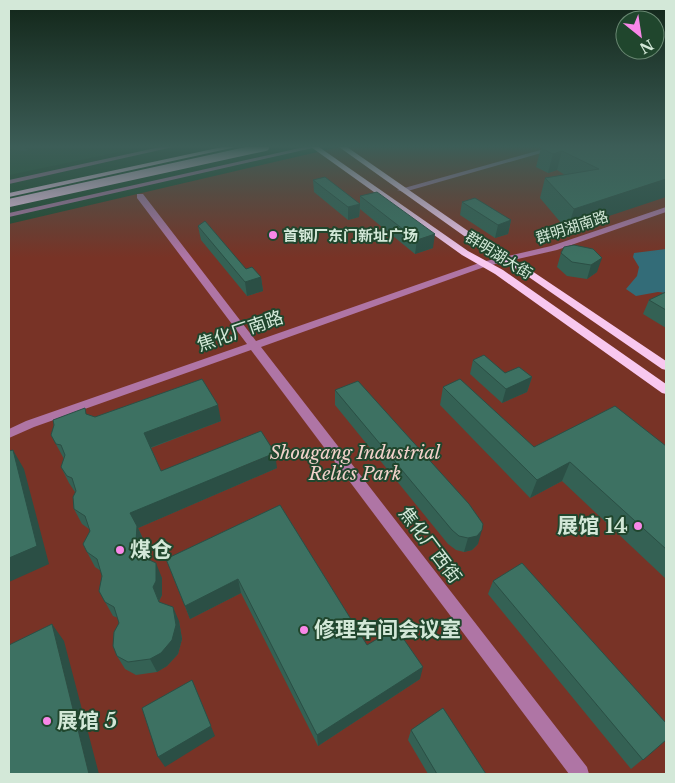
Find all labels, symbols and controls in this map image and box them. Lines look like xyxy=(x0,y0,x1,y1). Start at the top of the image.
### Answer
north arrow xyxy=(615,10,665,60)
text: N xyxy=(636,35,657,57)
street label: 群明湖南路 xyxy=(533,206,611,248)
place label: 首钢厂东门新址广场 xyxy=(283,226,418,245)
street label: 群明湖大街 xyxy=(462,227,536,283)
marker: 首钢厂东门新址广场 xyxy=(267,229,279,241)
street label: 焦化厂南路 xyxy=(194,306,286,356)
park label: Shougang Industrial Relics Park xyxy=(270,442,441,485)
street label: 焦化厂西街 xyxy=(394,502,466,588)
place label: 展馆 14 xyxy=(557,513,628,539)
marker: 展馆 14 xyxy=(632,520,644,532)
place label: 煤仓 xyxy=(130,537,172,563)
marker: 煤仓 xyxy=(114,544,126,556)
place label: 修理车间会议室 xyxy=(314,617,461,643)
marker: 修理车间会议室 xyxy=(298,624,310,636)
place label: 展馆 5 xyxy=(57,708,117,734)
marker: 展馆 5 xyxy=(41,715,53,727)

